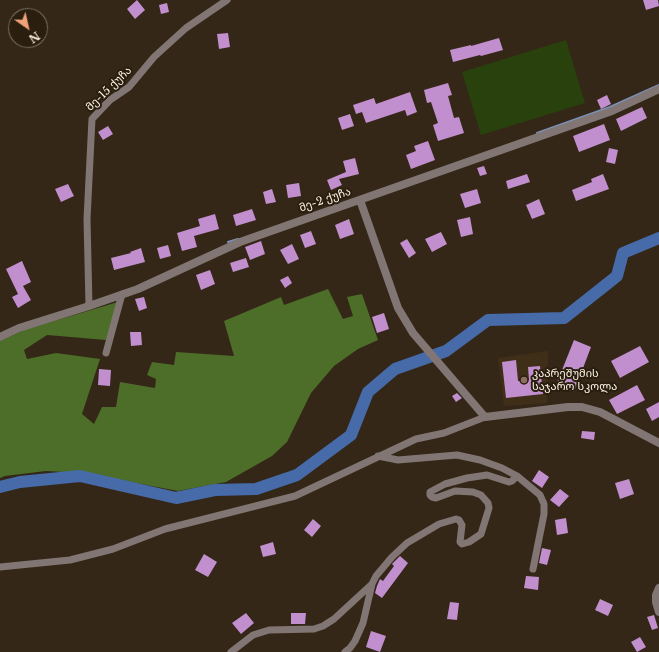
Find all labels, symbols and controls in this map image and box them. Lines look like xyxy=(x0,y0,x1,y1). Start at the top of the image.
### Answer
north arrow xyxy=(8,8,48,48)
text: N xyxy=(26,28,42,46)
street label: მე-15 ქუჩა xyxy=(84,64,134,114)
street label: მე-2 ქუჩა xyxy=(297,185,353,215)
place label: კაპრეშუმის საჯარო სკოლა xyxy=(532,367,617,393)
marker: კაპრეშუმის საჯარო სკოლა xyxy=(519,375,529,385)

